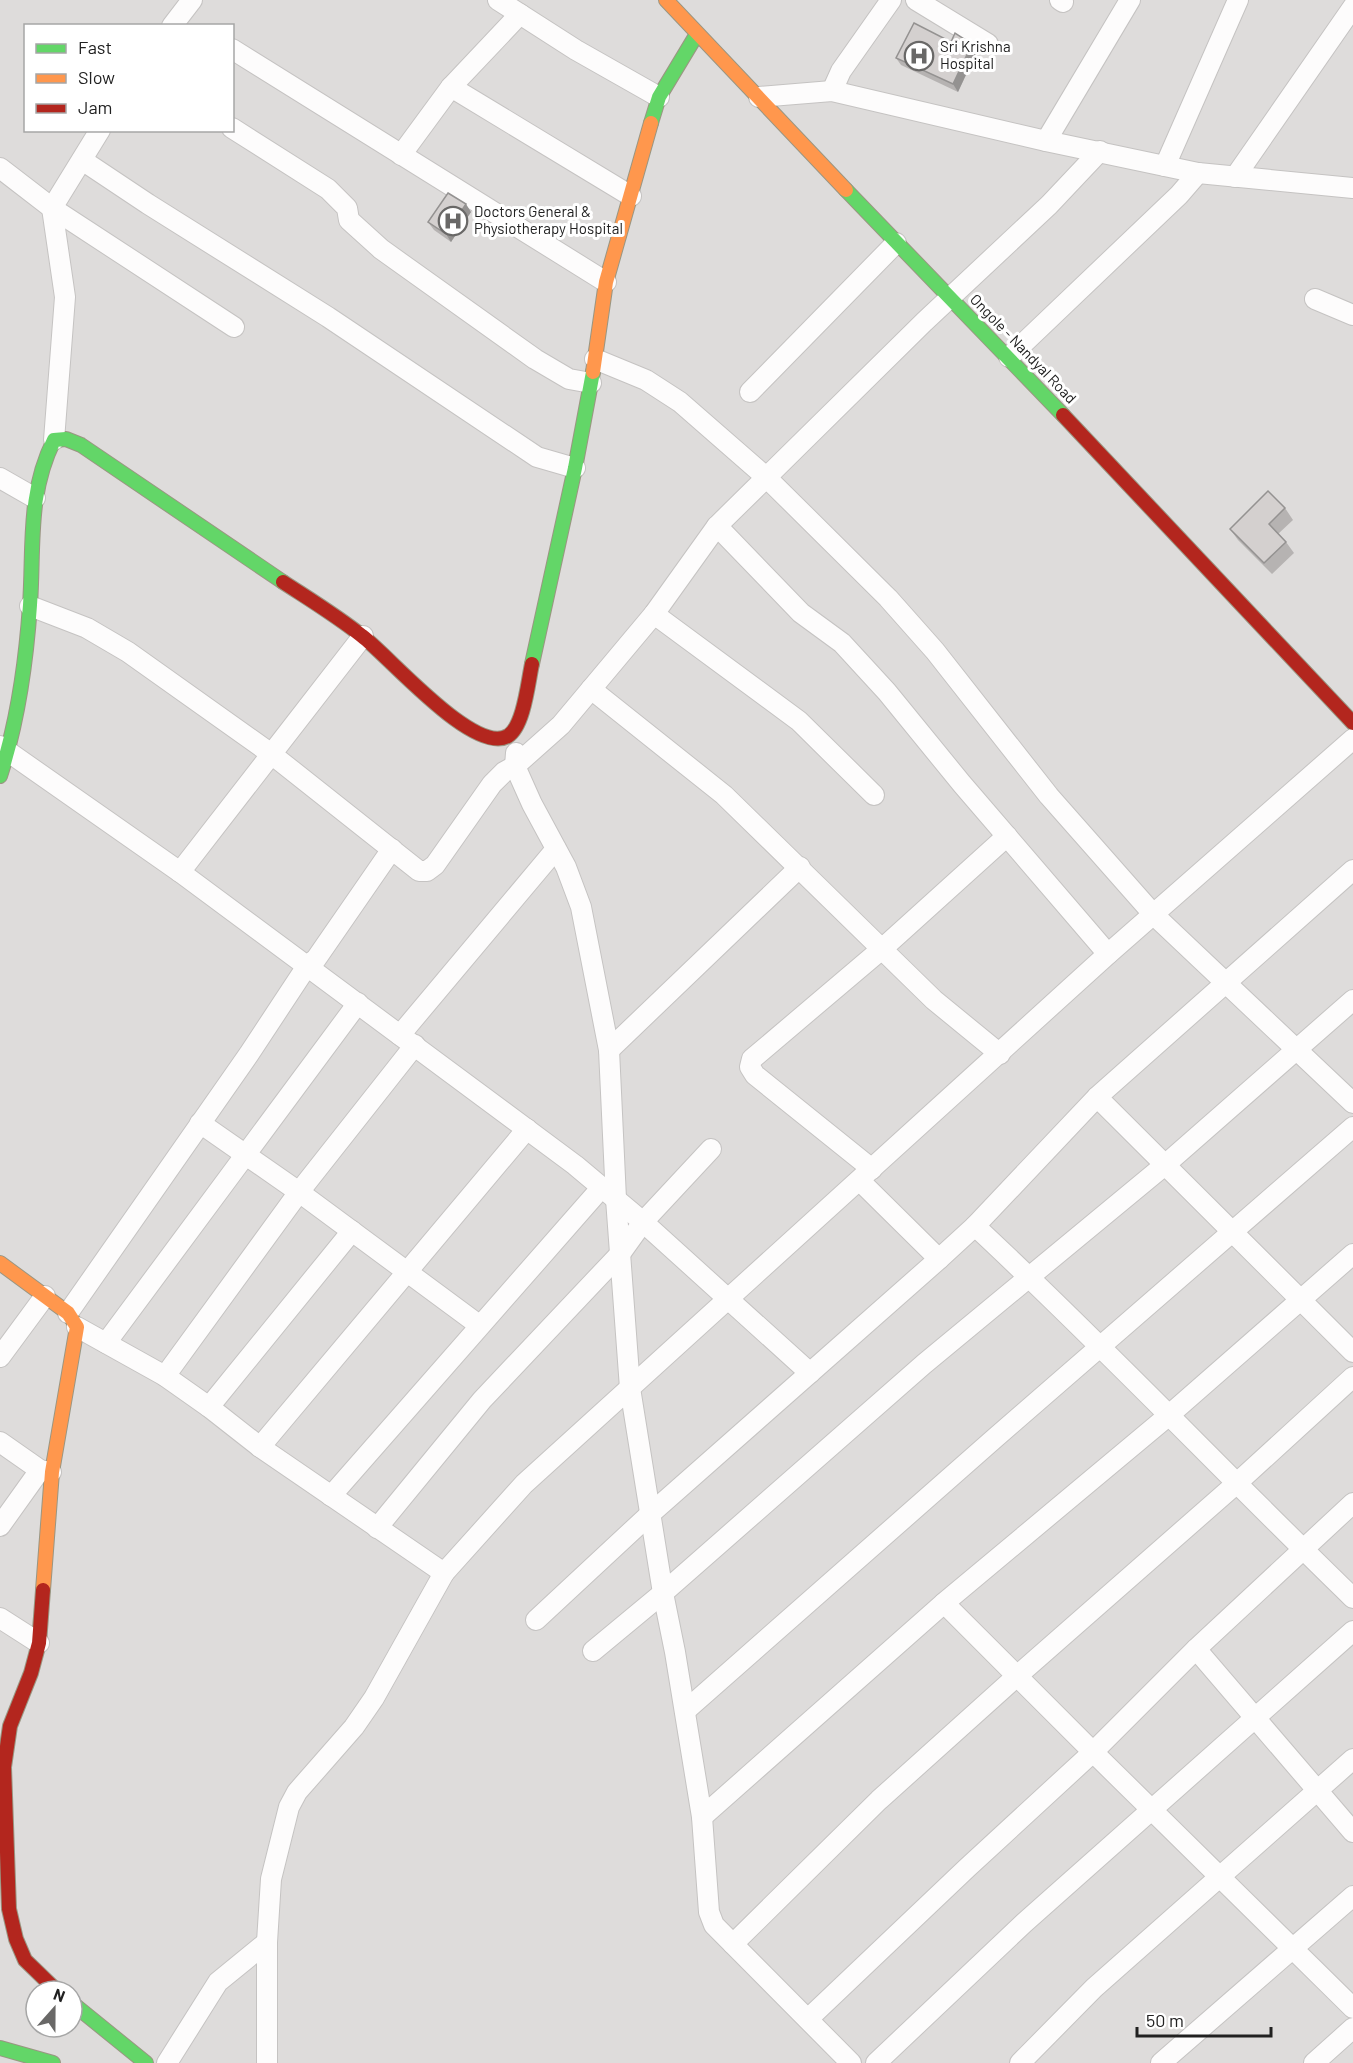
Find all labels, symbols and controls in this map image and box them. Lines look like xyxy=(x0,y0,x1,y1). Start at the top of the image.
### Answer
legend xyxy=(24,24,234,132)
text: Fast xyxy=(78,36,112,58)
place label: Sri Krishna Hospital xyxy=(940,37,1011,72)
hospital icon: Sri Krishna Hospital xyxy=(903,40,935,72)
text: Slow xyxy=(78,66,115,88)
text: Jam xyxy=(78,96,112,118)
place label: Doctors General & Physiotherapy Hospital xyxy=(474,202,623,237)
hospital icon: Doctors General & Physiotherapy Hospital xyxy=(437,205,469,237)
street label: Ongole - Nandyal Road xyxy=(967,290,1081,407)
north arrow xyxy=(24,1979,84,2039)
text: N xyxy=(51,1984,68,2005)
scale bar xyxy=(1137,2000,1270,2038)
text: 50 m xyxy=(1146,2009,1184,2031)

